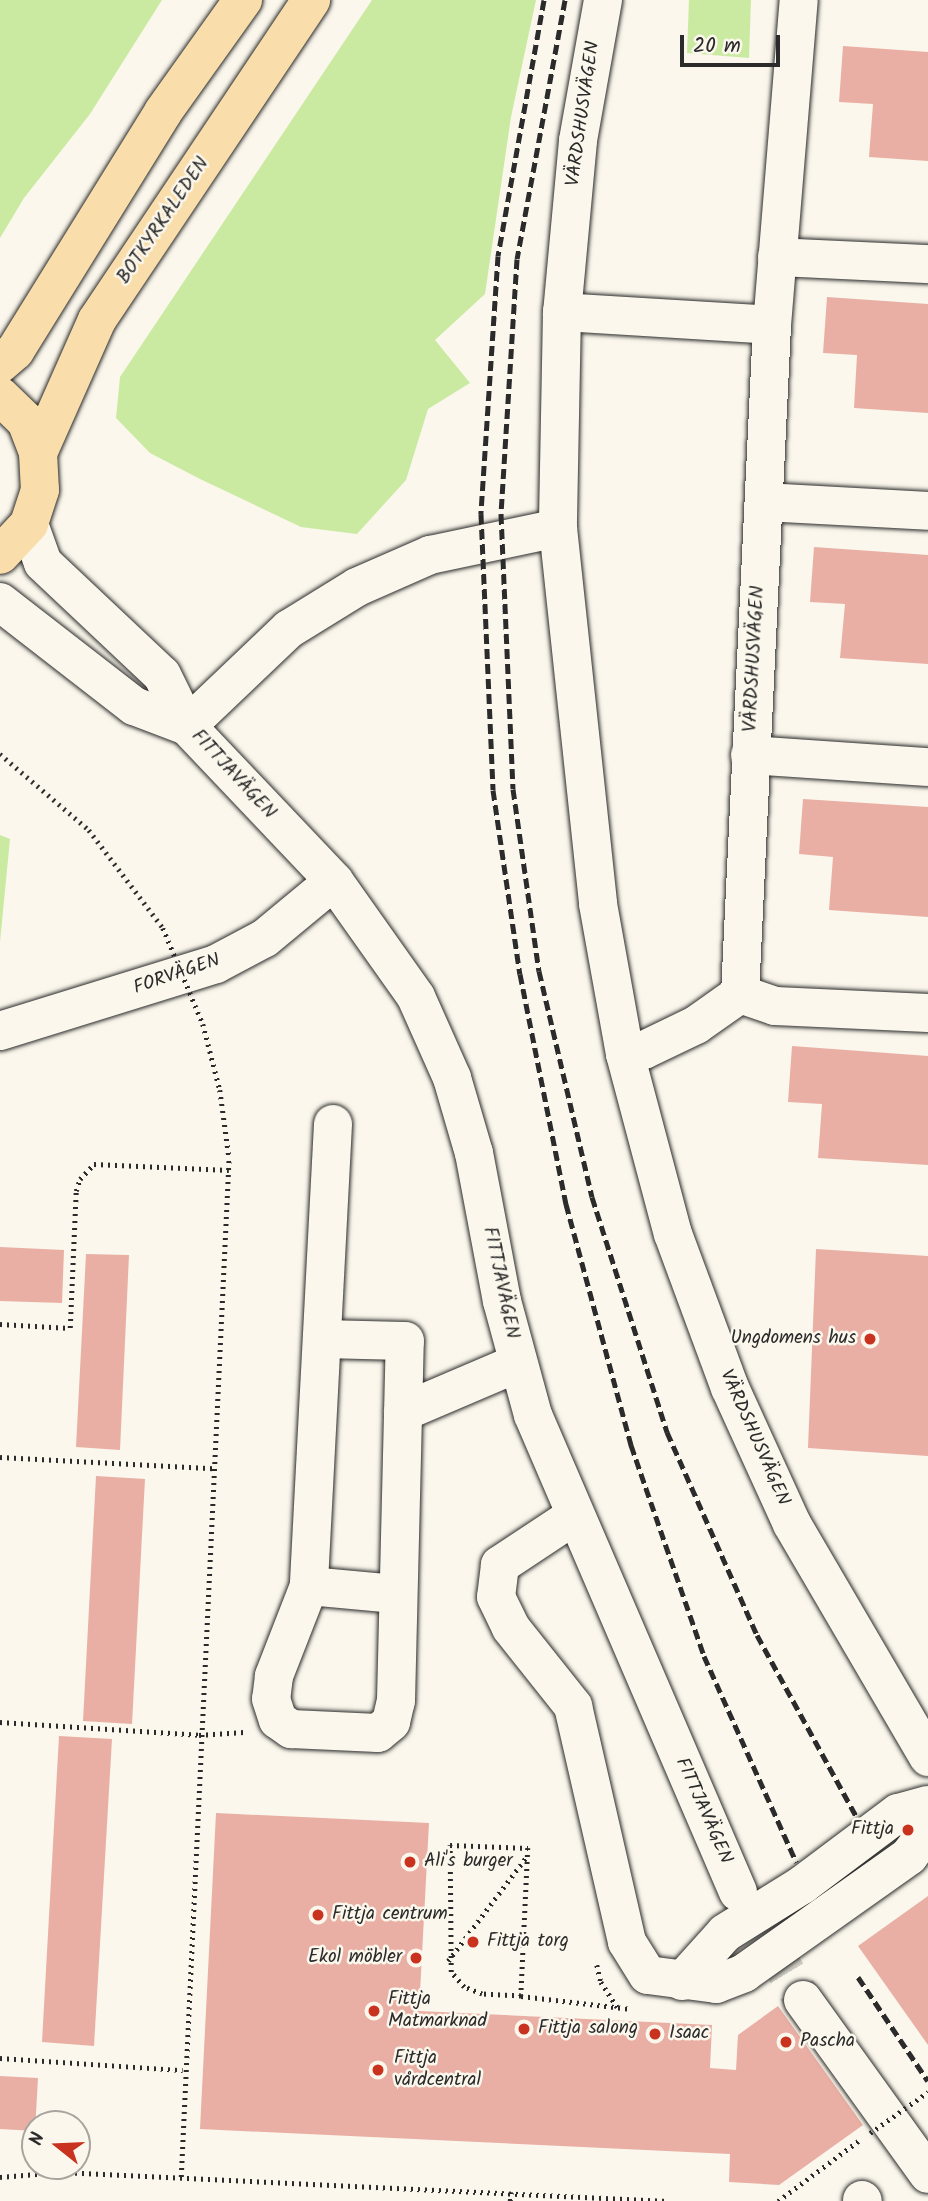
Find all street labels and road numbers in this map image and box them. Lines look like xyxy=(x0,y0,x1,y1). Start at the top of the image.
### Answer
street label: VÄRDSHUSVÄGEN xyxy=(563,40,605,188)
street label: BOTKYRKALEDEN xyxy=(113,153,215,289)
street label: VÄRDSHUSVÄGEN xyxy=(740,585,770,733)
street label: FITTJAVÄGEN xyxy=(186,726,280,824)
street label: FORVÄGEN xyxy=(131,950,223,1000)
street label: FITTJAVÄGEN xyxy=(477,1225,523,1341)
street label: VÄRDSHUSVÄGEN xyxy=(714,1366,794,1510)
street label: FITTJAVÄGEN xyxy=(669,1754,737,1868)

